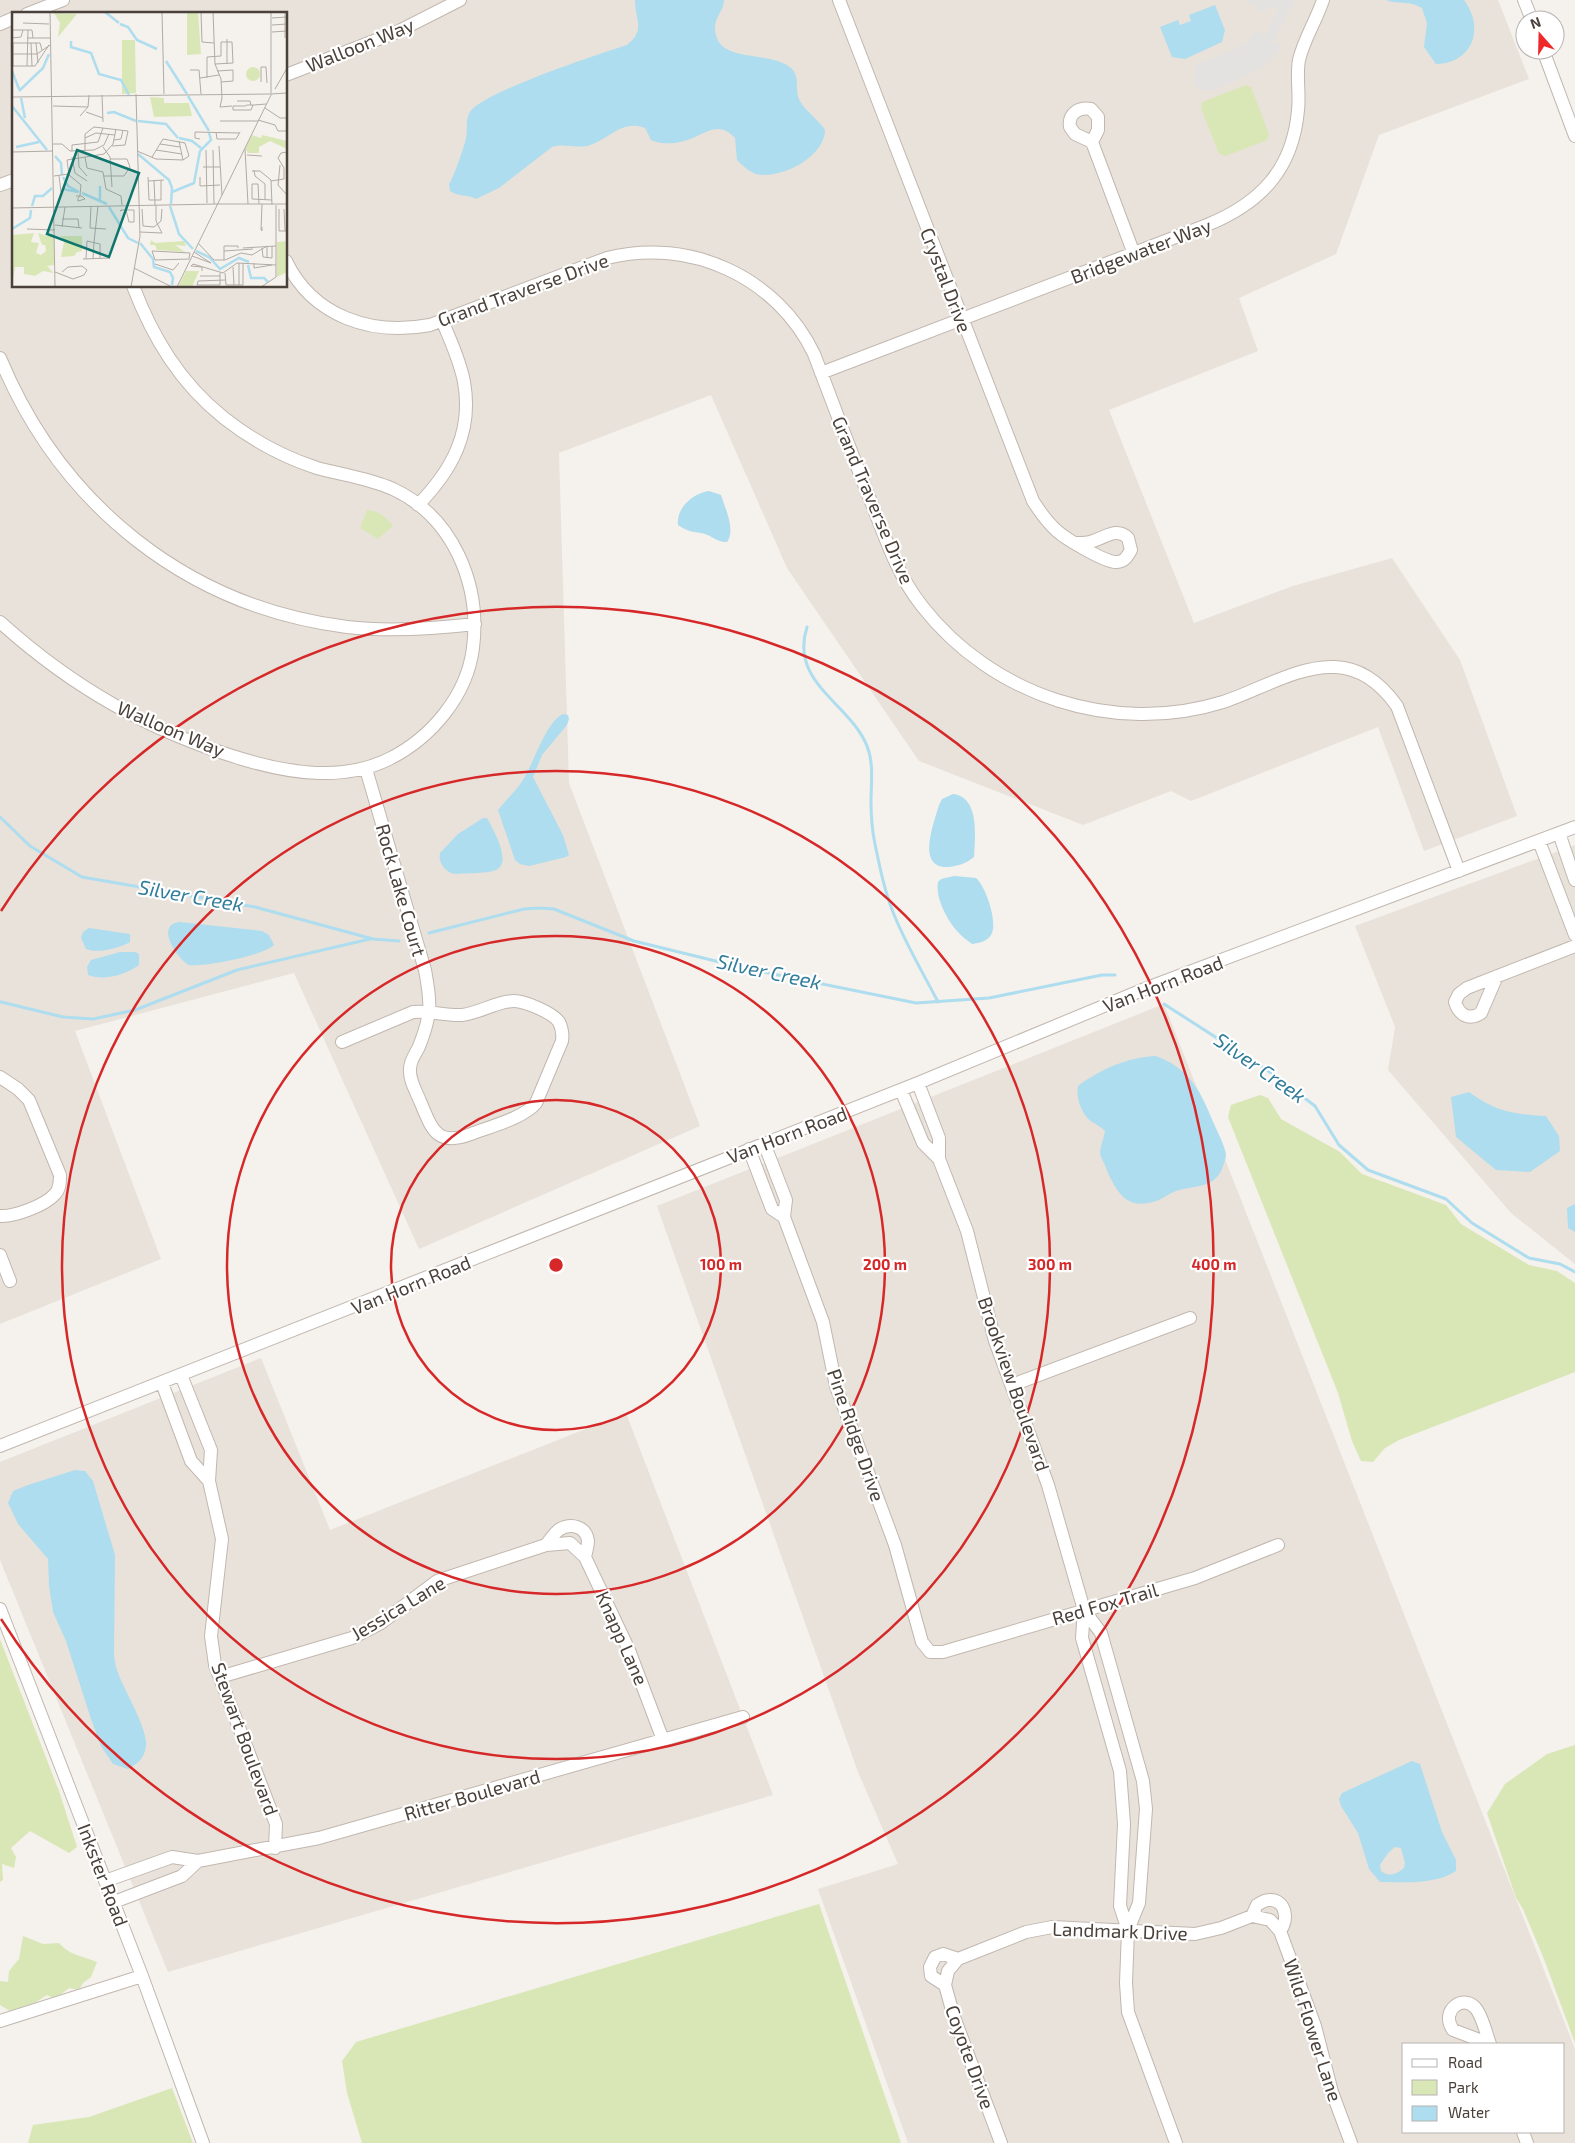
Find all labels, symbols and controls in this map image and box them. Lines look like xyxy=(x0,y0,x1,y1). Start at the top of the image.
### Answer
north arrow xyxy=(1515,10,1565,60)
inset map xyxy=(12,12,288,288)
street label: Walloon Way xyxy=(302,12,417,77)
text: N xyxy=(1528,13,1543,32)
street label: Bridgewater Way xyxy=(1067,213,1214,288)
street label: Crystal Drive xyxy=(916,224,977,335)
street label: Grand Traverse Drive xyxy=(434,248,611,331)
street label: Grand Traverse Drive xyxy=(828,412,919,587)
street label: Walloon Way xyxy=(114,696,228,761)
street label: Rock Lake Court xyxy=(372,821,431,959)
water label: Silver Creek xyxy=(137,874,245,916)
water label: Silver Creek xyxy=(715,948,824,994)
street label: Van Horn Road xyxy=(1099,950,1226,1017)
water label: Silver Creek xyxy=(1210,1027,1311,1107)
street label: Van Horn Road xyxy=(723,1101,850,1168)
street label: Van Horn Road xyxy=(348,1250,474,1319)
text: 100 m xyxy=(700,1255,742,1273)
text: 200 m xyxy=(863,1255,907,1273)
text: 300 m xyxy=(1028,1255,1072,1273)
text: 400 m xyxy=(1192,1255,1236,1273)
centre of rings xyxy=(547,1256,565,1274)
street label: Brookview Boulevard xyxy=(974,1294,1055,1474)
street label: Pine Ridge Drive xyxy=(823,1365,890,1504)
street label: Jessica Lane xyxy=(346,1570,449,1645)
street label: Red Fox Trail xyxy=(1049,1577,1161,1630)
street label: Knapp Lane xyxy=(592,1587,653,1688)
street label: Stewart Boulevard xyxy=(207,1659,284,1818)
street label: Ritter Boulevard xyxy=(401,1764,543,1825)
street label: Inkster Road xyxy=(73,1820,134,1929)
street label: Landmark Drive xyxy=(1052,1917,1188,1944)
street label: Wild Flower Lane xyxy=(1280,1956,1347,2104)
street label: Coyote Drive xyxy=(941,2002,1000,2112)
legend xyxy=(1402,2043,1565,2133)
text: Road xyxy=(1448,2053,1483,2071)
text: Park xyxy=(1448,2078,1479,2096)
text: Water xyxy=(1448,2103,1490,2121)

